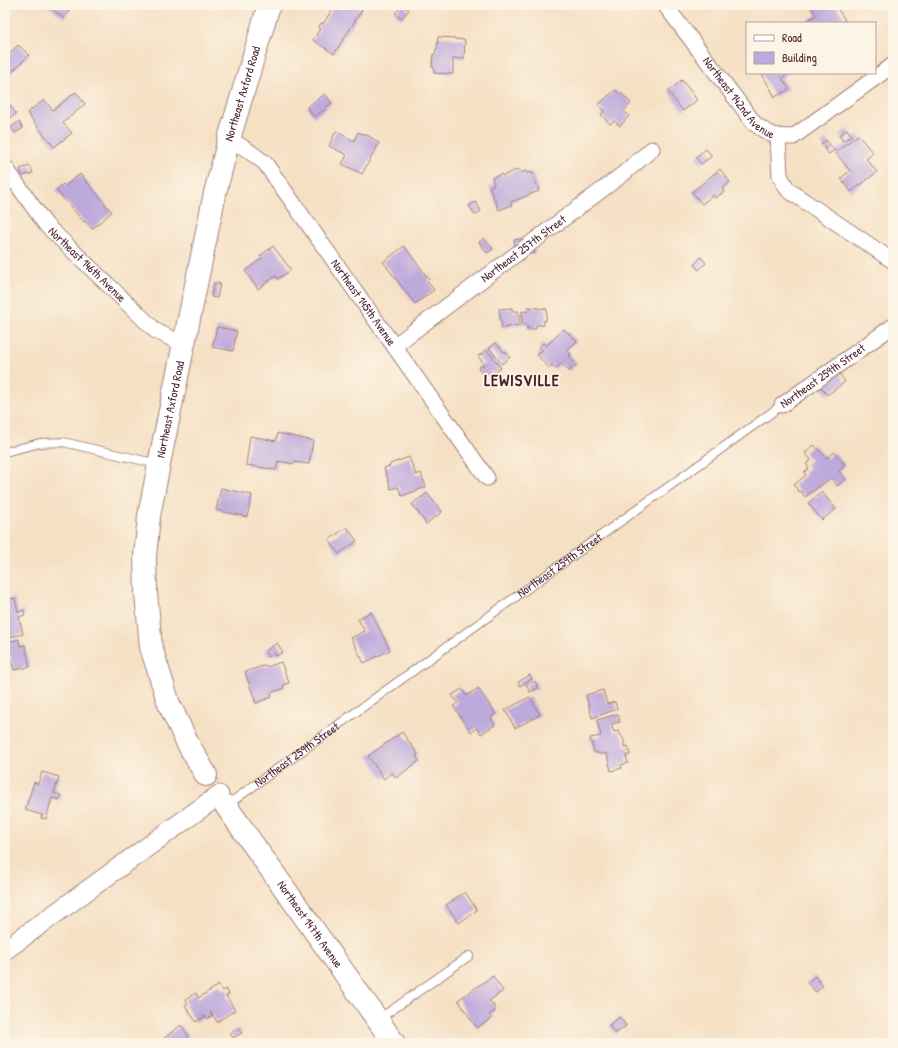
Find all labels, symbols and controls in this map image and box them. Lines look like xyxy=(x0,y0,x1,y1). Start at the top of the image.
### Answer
legend xyxy=(746,22,876,74)
text: Road xyxy=(782,29,802,46)
street label: Northeast Axford Road xyxy=(220,44,264,143)
text: Building xyxy=(782,49,817,66)
street label: Northeast 142nd Avenue xyxy=(699,53,777,143)
street label: Northeast 257th Street xyxy=(477,210,570,286)
street label: Northeast 146th Avenue xyxy=(45,223,130,306)
street label: Northeast 145th Avenue xyxy=(327,255,400,349)
street label: Northeast 259th Street xyxy=(776,339,869,412)
street label: Northeast Axford Road xyxy=(152,359,188,459)
district label: LEWISVILLE xyxy=(484,369,560,391)
street label: Northeast 259th Street xyxy=(513,528,606,601)
street label: Northeast 259th Street xyxy=(250,717,343,791)
street label: Northeast 147th Avenue xyxy=(273,877,347,971)

